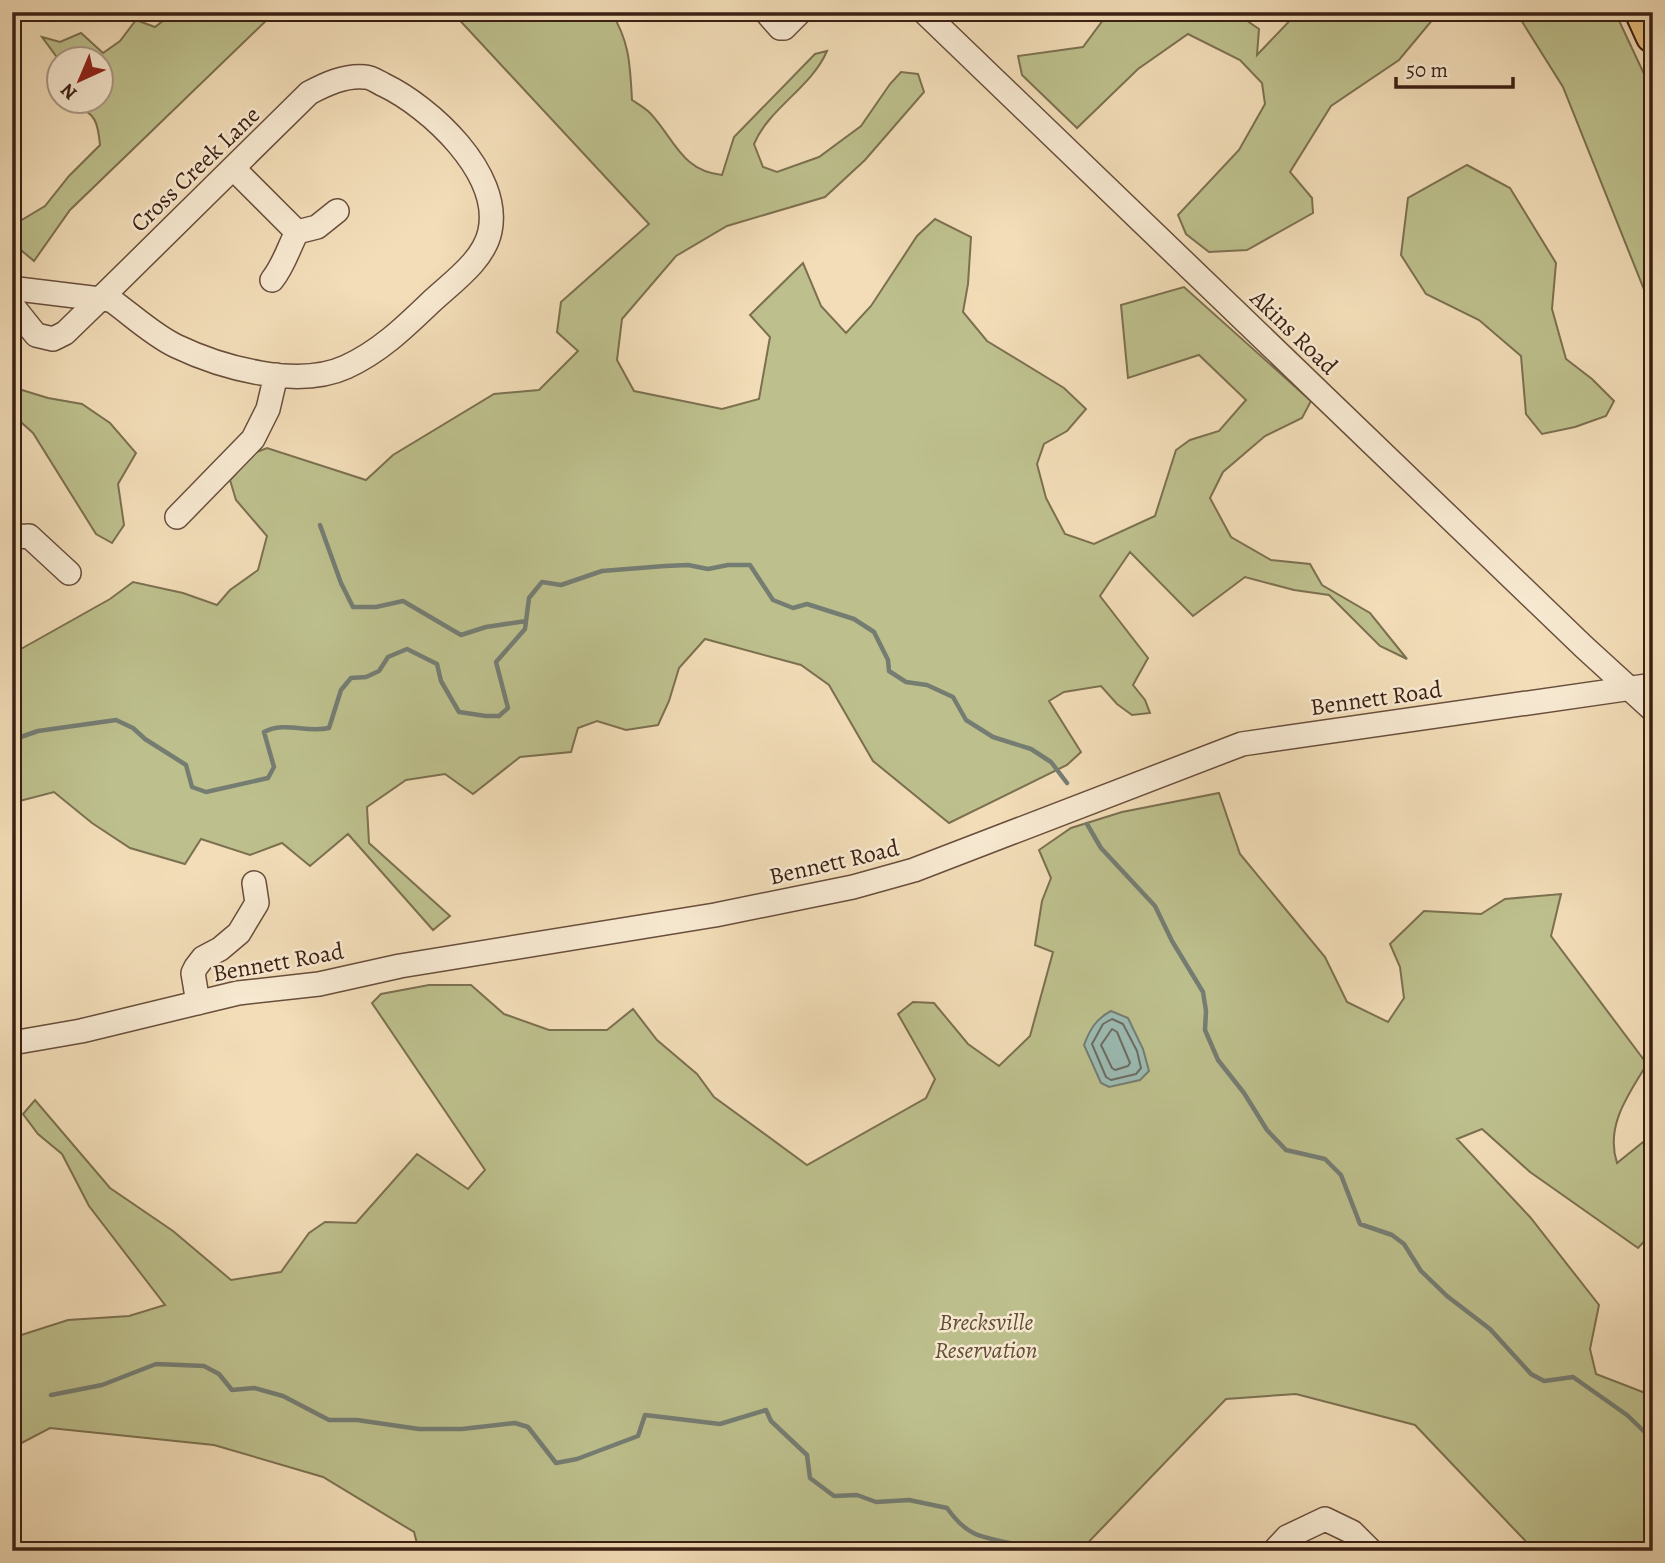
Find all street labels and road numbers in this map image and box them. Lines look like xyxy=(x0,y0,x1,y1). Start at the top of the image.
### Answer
street label: Cross Creek Lane xyxy=(123,99,267,239)
street label: Akins Road xyxy=(1243,282,1345,382)
street label: Bennett Road xyxy=(1308,673,1444,723)
street label: Bennett Road xyxy=(766,831,902,892)
street label: Bennett Road xyxy=(210,935,346,989)

